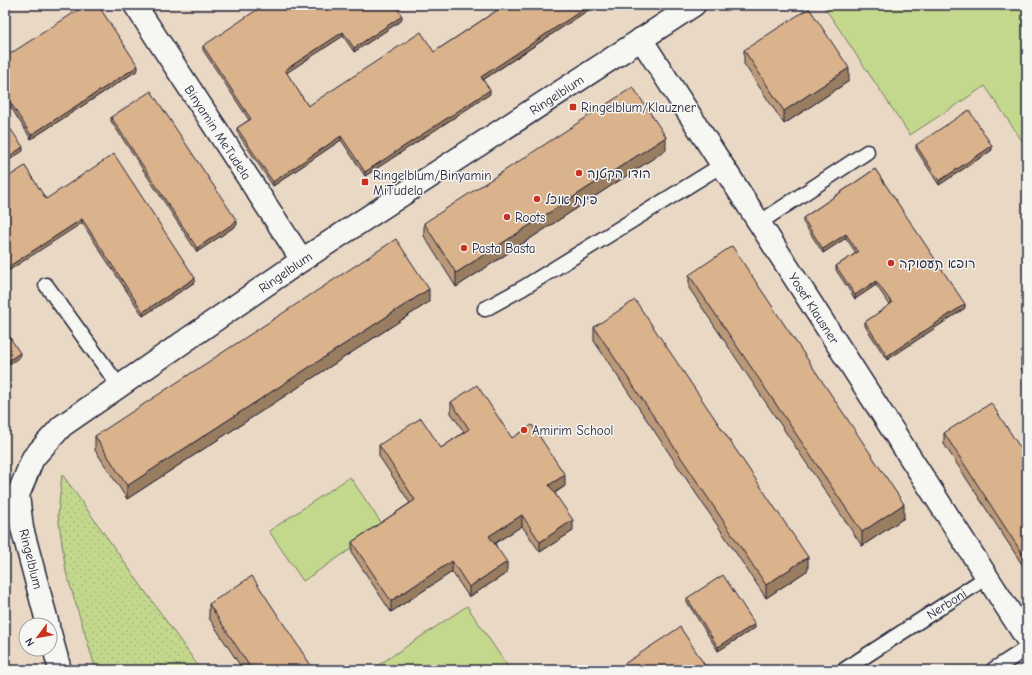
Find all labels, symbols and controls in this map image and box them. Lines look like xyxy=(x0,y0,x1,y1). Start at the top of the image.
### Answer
street label: Ringelblum xyxy=(526,72,586,118)
street label: Binyamin MeTudela xyxy=(182,82,255,182)
place label: Ringelblum/Klauzner xyxy=(581,100,697,115)
marker: Ringelblum/Klauzner xyxy=(568,102,578,112)
place label: הודו הקטנה xyxy=(587,166,651,182)
place label: Ringelblum/Binyamin MiTudela xyxy=(373,168,491,198)
marker: הודו הקטנה xyxy=(574,168,584,178)
marker: Ringelblum/Binyamin MiTudela xyxy=(360,177,370,187)
place label: פינת אוכל xyxy=(545,192,597,207)
marker: פינת אוכל xyxy=(532,194,542,204)
place label: Roots xyxy=(515,210,545,225)
marker: Roots xyxy=(502,212,512,222)
place label: Pasta Basta xyxy=(472,241,535,256)
marker: Pasta Basta xyxy=(459,243,469,253)
street label: Ringelblum xyxy=(256,248,315,295)
place label: רופא תעסוקה xyxy=(899,256,976,271)
marker: רופא תעסוקה xyxy=(886,258,896,268)
street label: Yosef Klausner xyxy=(786,270,843,347)
place label: Amirim School xyxy=(532,423,613,438)
marker: Amirim School xyxy=(519,425,529,435)
street label: Ringelblum xyxy=(16,527,46,591)
street label: Nerboni xyxy=(924,585,969,622)
north arrow xyxy=(18,617,58,657)
text: N xyxy=(23,636,37,649)

